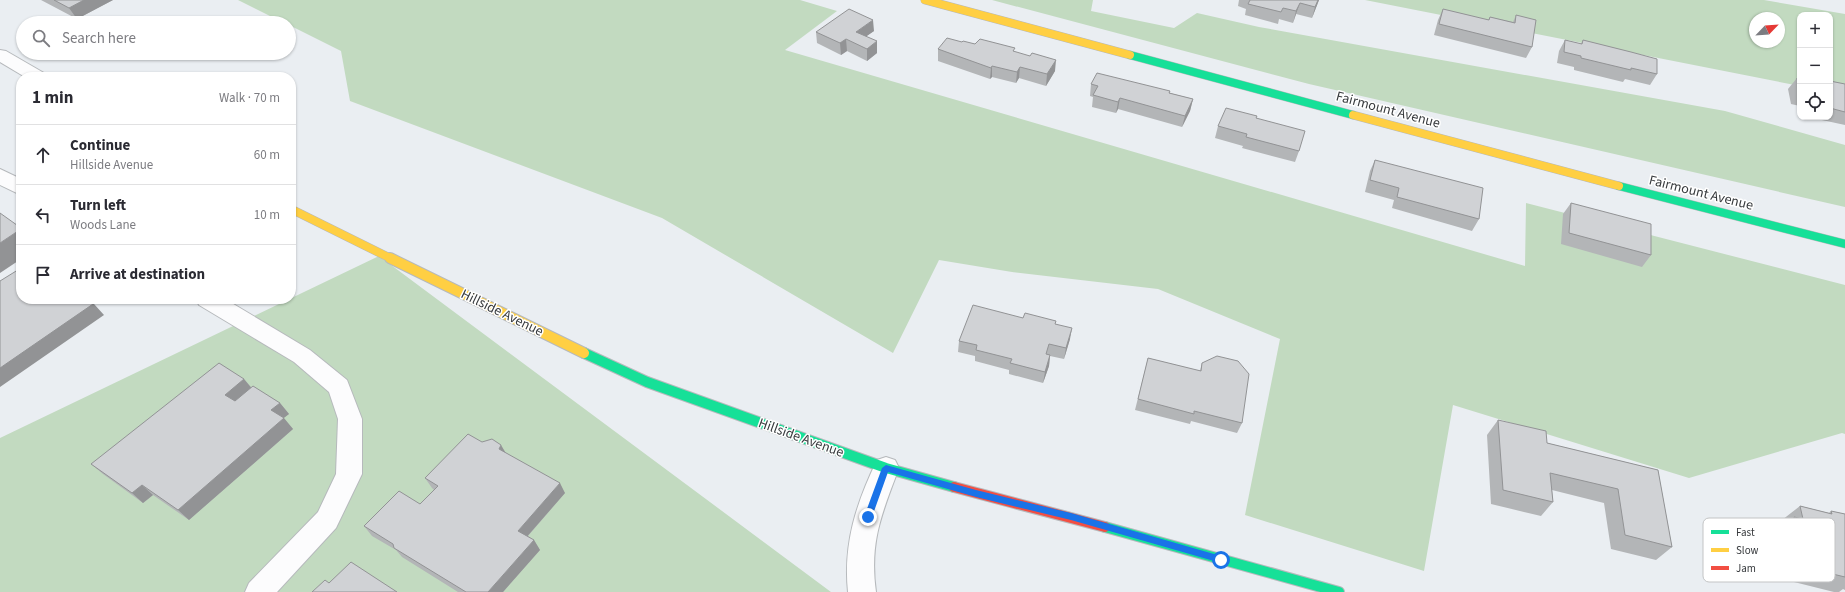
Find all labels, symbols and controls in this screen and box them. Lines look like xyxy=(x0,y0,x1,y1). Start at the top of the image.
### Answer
north arrow xyxy=(1749,12,1785,48)
map controls xyxy=(1797,12,1833,120)
button: + xyxy=(1797,12,1833,48)
search box xyxy=(16,16,296,60)
icon: search xyxy=(30,27,52,49)
text: Search here xyxy=(62,28,136,49)
button: − xyxy=(1797,48,1833,84)
button: locate xyxy=(1797,84,1833,120)
text: 1 min xyxy=(32,86,73,110)
street label: Fairmount Avenue xyxy=(1334,86,1442,134)
text: Walk · 70 m xyxy=(219,89,280,107)
text: Continue xyxy=(70,135,130,156)
icon: ahead xyxy=(32,144,54,166)
text: 60 m xyxy=(254,146,280,164)
text: Hillside Avenue xyxy=(70,156,153,174)
street label: Fairmount Avenue xyxy=(1647,170,1755,216)
text: Turn left xyxy=(70,195,126,216)
icon: left xyxy=(32,204,54,226)
text: 10 m xyxy=(254,206,280,224)
text: Woods Lane xyxy=(70,216,136,234)
icon: arrive xyxy=(32,264,54,286)
text: Arrive at destination xyxy=(70,264,205,285)
street label: Hillside Avenue xyxy=(457,284,547,342)
street label: Hillside Avenue xyxy=(755,413,847,463)
route end xyxy=(859,508,877,526)
legend xyxy=(1703,518,1835,582)
text: Fast xyxy=(1736,525,1755,540)
text: Slow xyxy=(1736,543,1759,558)
route start xyxy=(1212,551,1230,569)
text: Jam xyxy=(1736,561,1756,576)

